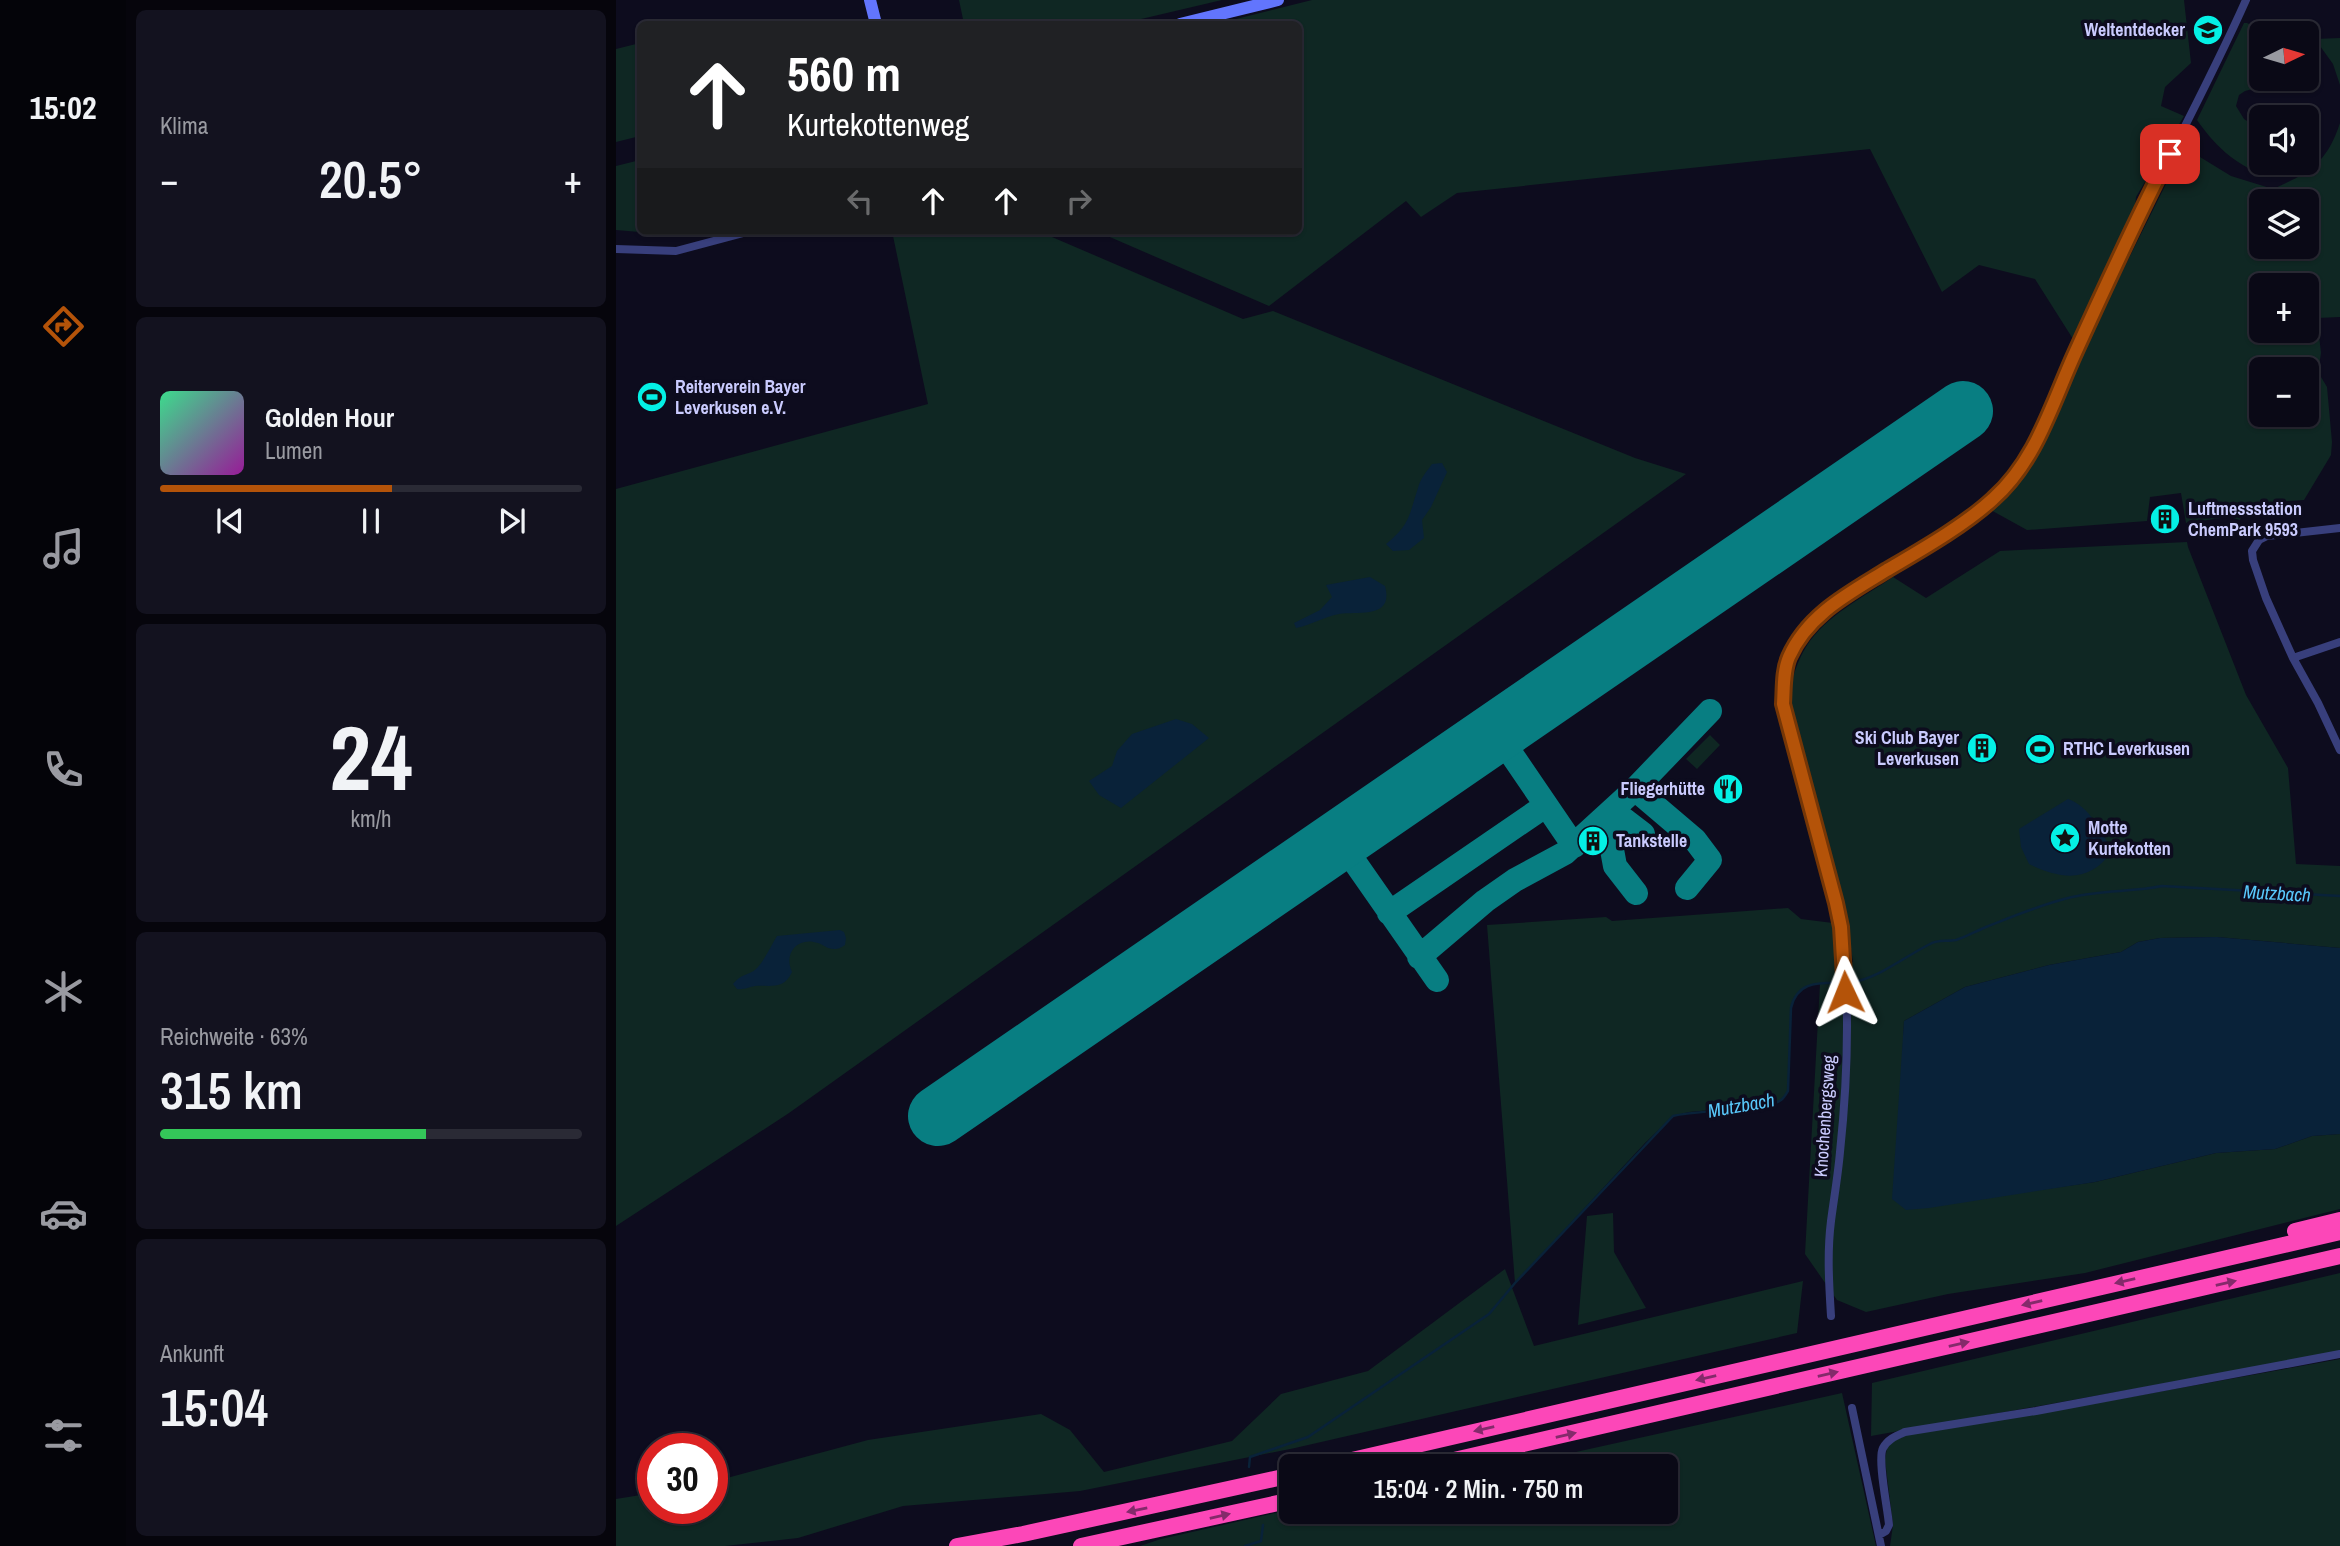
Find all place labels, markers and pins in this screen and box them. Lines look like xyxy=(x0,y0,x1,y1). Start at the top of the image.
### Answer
school or university icon: Weltentdecker xyxy=(2191,13,2225,47)
place label: Weltentdecker xyxy=(2084,17,2185,42)
pin xyxy=(2140,124,2200,184)
place label: Reiterverein Bayer Leverkusen e.V. xyxy=(675,374,806,420)
sports icon: Reiterverein Bayer Leverkusen e.V. xyxy=(635,380,669,414)
place label: Luftmessstation ChemPark 9593 xyxy=(2188,496,2302,542)
building icon: Luftmessstation ChemPark 9593 xyxy=(2148,502,2182,536)
place label: Ski Club Bayer Leverkusen xyxy=(1855,725,1959,771)
building icon: Ski Club Bayer Leverkusen xyxy=(1965,731,1999,765)
sports icon: RTHC Leverkusen xyxy=(2023,732,2057,766)
place label: RTHC Leverkusen xyxy=(2063,736,2190,761)
restaurant icon: Fliegerhütte xyxy=(1711,772,1745,806)
place label: Fliegerhütte xyxy=(1621,776,1705,801)
place label: Motte Kurtekotten xyxy=(2088,815,2171,861)
place icon: Motte Kurtekotten xyxy=(2048,821,2082,855)
building icon: Tankstelle xyxy=(1576,824,1610,858)
place label: Tankstelle xyxy=(1616,828,1687,853)

